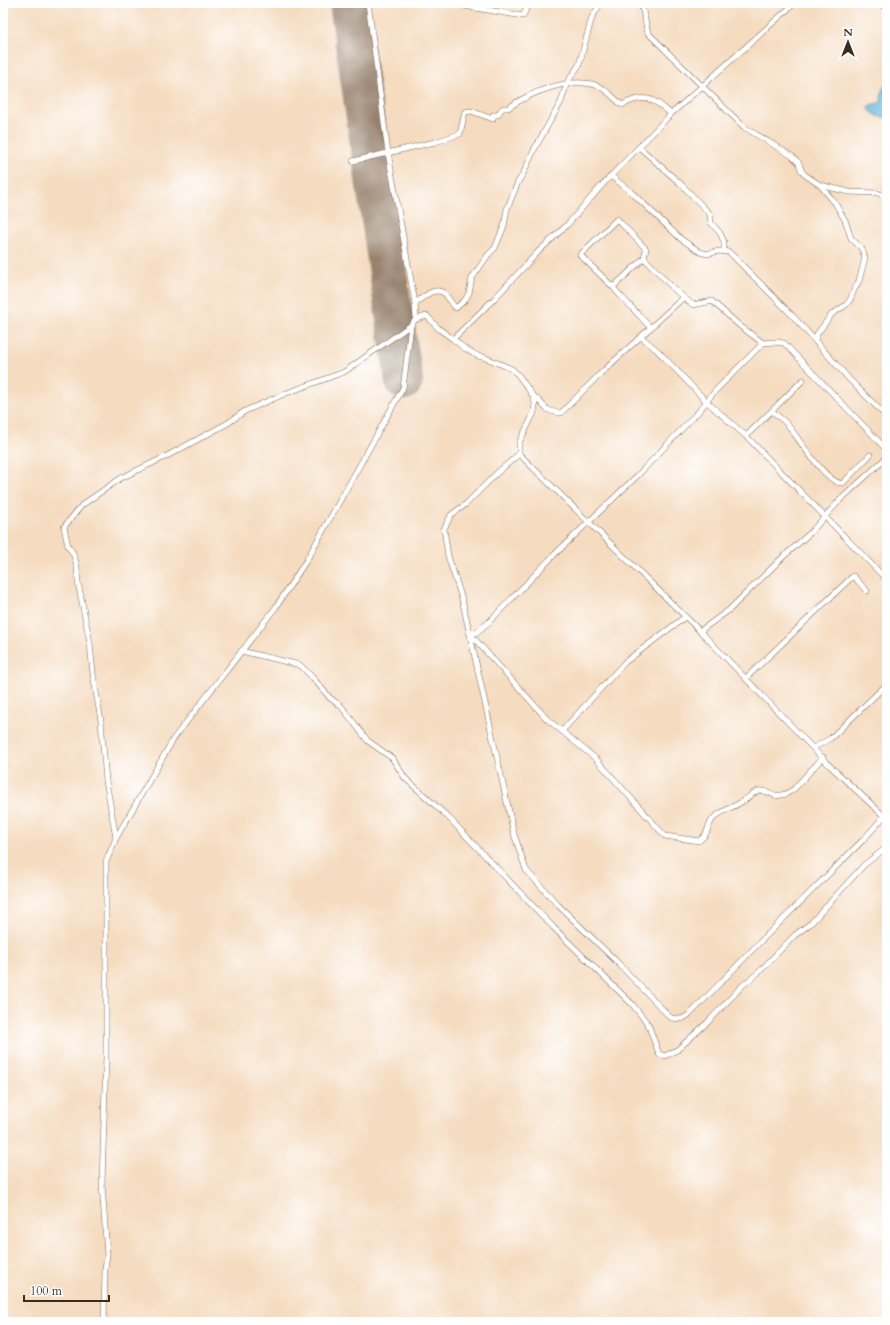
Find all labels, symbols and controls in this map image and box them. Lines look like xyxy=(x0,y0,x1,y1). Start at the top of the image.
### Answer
north arrow xyxy=(828,22,868,62)
text: N xyxy=(843,25,853,40)
scale bar xyxy=(24,1277,109,1303)
text: 100 m xyxy=(30,1283,63,1299)

